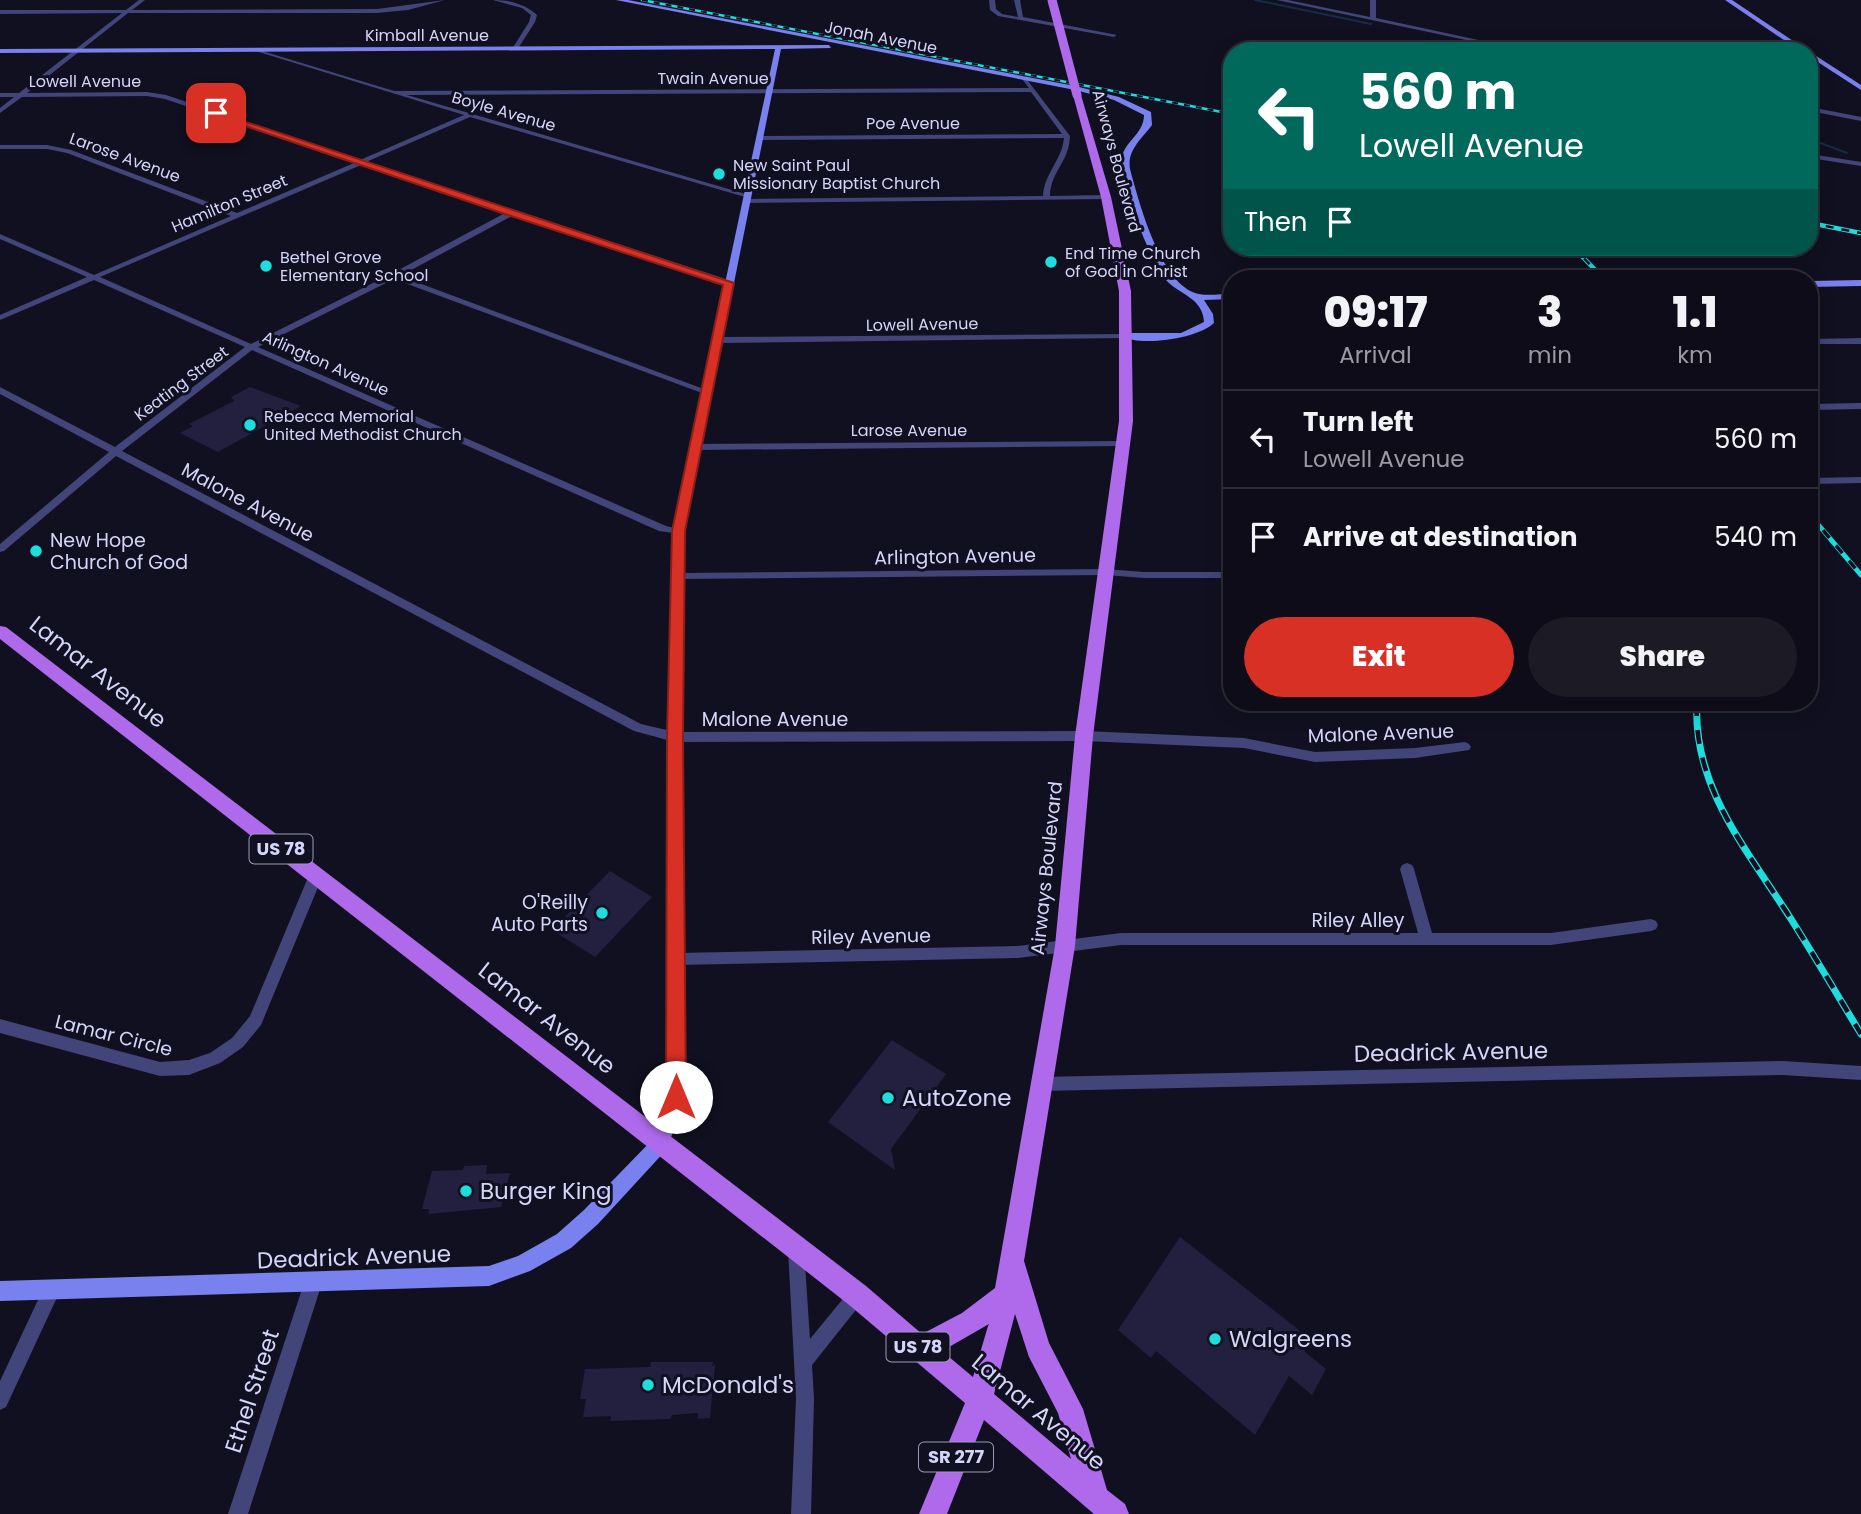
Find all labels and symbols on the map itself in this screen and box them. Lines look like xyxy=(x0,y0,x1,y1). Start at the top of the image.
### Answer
street label: Jonah Avenue xyxy=(823,15,939,60)
street label: Kimball Avenue xyxy=(365,24,489,47)
street label: Twain Avenue xyxy=(657,67,769,90)
street label: Lowell Avenue xyxy=(29,70,141,93)
pin xyxy=(186,83,246,143)
street label: Boyle Avenue xyxy=(449,86,559,137)
street label: Airways Boulevard xyxy=(1086,87,1147,235)
street label: Poe Avenue xyxy=(866,112,960,135)
street label: Larose Avenue xyxy=(66,127,184,188)
place label: New Saint Paul Missionary Baptist Church xyxy=(733,154,940,195)
marker: New Saint Paul Missionary Baptist Church xyxy=(711,166,727,182)
street label: Hamilton Street xyxy=(168,169,291,238)
place label: End Time Church of God in Christ xyxy=(1065,242,1201,283)
place label: Bethel Grove Elementary School xyxy=(280,246,428,287)
marker: End Time Church of God in Christ xyxy=(1043,254,1059,270)
marker: Bethel Grove Elementary School xyxy=(258,258,274,274)
street label: Lowell Avenue xyxy=(866,312,978,337)
street label: Arlington Avenue xyxy=(259,325,393,402)
street label: Keating Street xyxy=(130,340,233,426)
place label: Rebecca Memorial United Methodist Church xyxy=(264,405,462,446)
marker: Rebecca Memorial United Methodist Church xyxy=(242,417,258,433)
street label: Larose Avenue xyxy=(851,419,967,442)
street label: Malone Avenue xyxy=(177,456,319,549)
place label: New Hope Church of God xyxy=(50,527,188,576)
street label: Arlington Avenue xyxy=(874,542,1036,571)
marker: New Hope Church of God xyxy=(28,543,44,559)
street label: Lamar Avenue xyxy=(23,608,173,736)
street label: Malone Avenue xyxy=(702,706,848,733)
street label: Malone Avenue xyxy=(1307,717,1455,750)
street label: Airways Boulevard xyxy=(1024,780,1069,956)
road number: US 78 xyxy=(250,834,312,864)
place label: O'Reilly Auto Parts xyxy=(491,889,588,938)
marker: O'Reilly Auto Parts xyxy=(594,905,610,921)
street label: Riley Alley xyxy=(1311,907,1405,934)
street label: Riley Avenue xyxy=(811,922,931,951)
street label: Lamar Avenue xyxy=(472,954,622,1082)
street label: Lamar Circle xyxy=(52,1008,175,1063)
street label: Deadrick Avenue xyxy=(1354,1034,1548,1070)
position arrow xyxy=(639,1060,713,1134)
place label: AutoZone xyxy=(902,1082,1011,1114)
marker: AutoZone xyxy=(880,1090,896,1106)
place label: Burger King xyxy=(480,1175,612,1207)
marker: Burger King xyxy=(458,1183,474,1199)
street label: Deadrick Avenue xyxy=(256,1238,452,1276)
place label: Walgreens xyxy=(1229,1323,1352,1355)
street label: Ethel Street xyxy=(217,1325,287,1457)
marker: Walgreens xyxy=(1207,1331,1223,1347)
road number: US 78 xyxy=(886,1332,950,1362)
street label: Lamar Avenue xyxy=(965,1346,1113,1478)
place label: McDonald's xyxy=(662,1369,794,1401)
marker: McDonald's xyxy=(640,1377,656,1393)
road number: SR 277 xyxy=(919,1442,993,1472)

